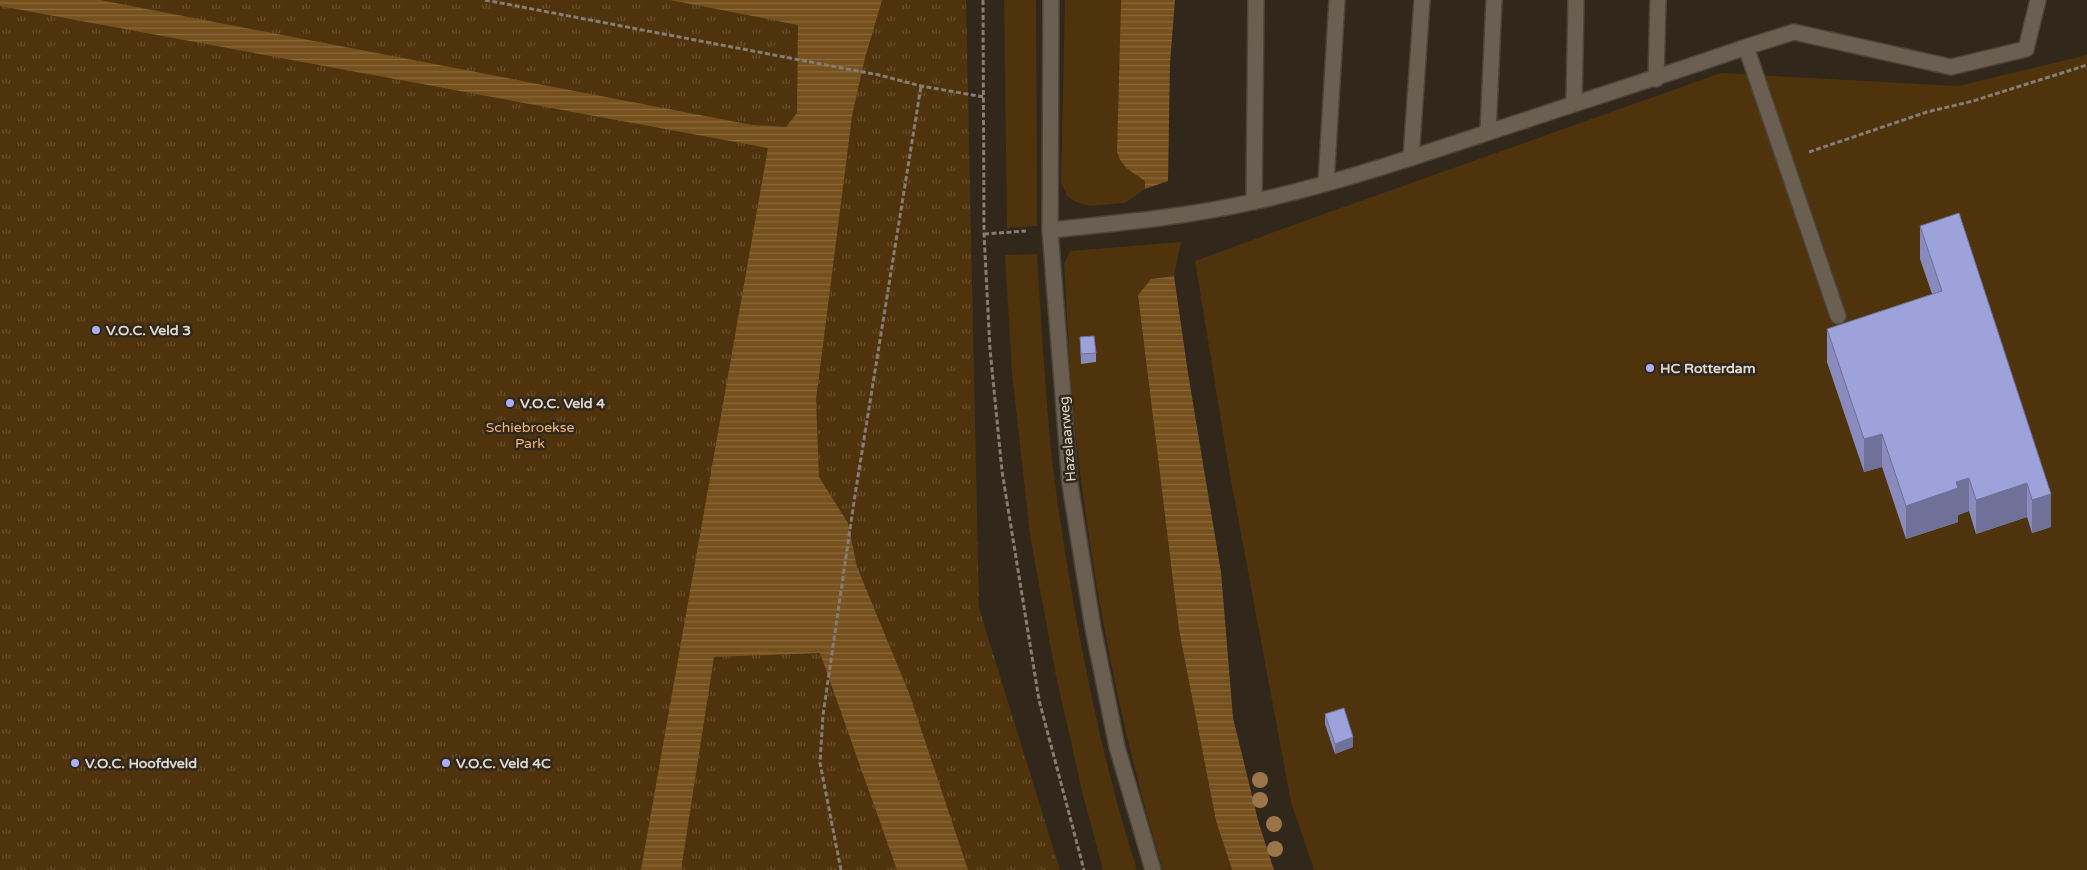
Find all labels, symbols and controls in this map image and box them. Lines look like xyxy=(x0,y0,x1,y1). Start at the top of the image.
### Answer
place label: V.O.C. Veld 3 xyxy=(106,322,191,339)
marker: V.O.C. Veld 3 xyxy=(90,324,102,336)
place label: HC Rotterdam xyxy=(1660,360,1756,377)
marker: HC Rotterdam xyxy=(1644,362,1656,374)
place label: V.O.C. Veld 4 xyxy=(520,395,605,412)
street label: Hazelaarweg xyxy=(1055,396,1080,482)
marker: V.O.C. Veld 4 xyxy=(504,397,516,409)
park label: Schiebroekse Park xyxy=(486,419,574,452)
place label: V.O.C. Hoofdveld xyxy=(85,755,197,772)
place label: V.O.C. Veld 4C xyxy=(456,755,551,772)
marker: V.O.C. Hoofdveld xyxy=(69,757,81,769)
marker: V.O.C. Veld 4C xyxy=(440,757,452,769)

